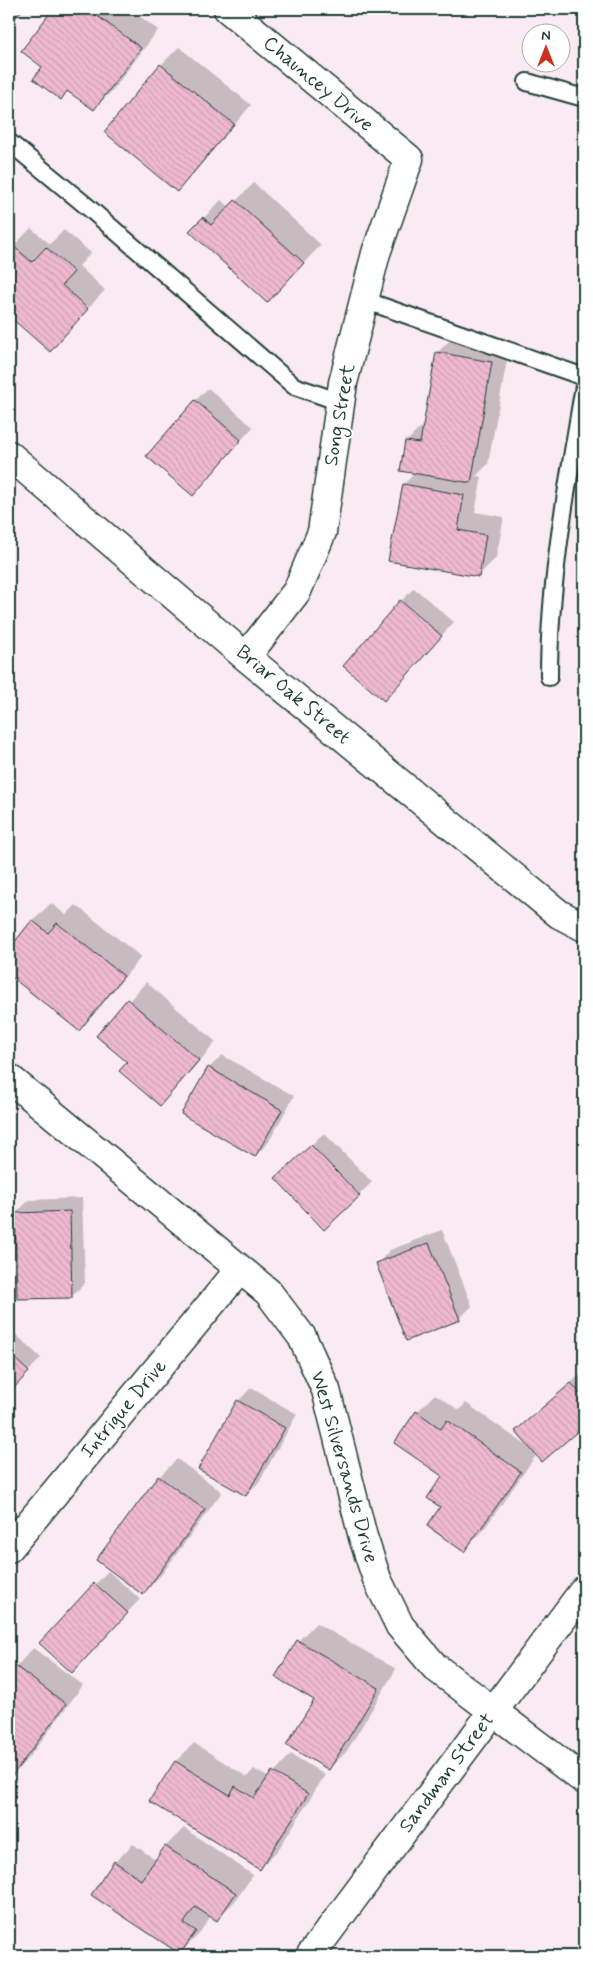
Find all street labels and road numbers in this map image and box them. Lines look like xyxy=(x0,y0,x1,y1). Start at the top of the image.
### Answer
street label: Chauncey Drive xyxy=(257,30,379,138)
street label: Song Street xyxy=(318,362,363,468)
street label: Briar Oak Street xyxy=(230,639,356,751)
street label: Intrigue Drive xyxy=(75,1354,173,1464)
street label: West Silversands Drive xyxy=(304,1368,384,1566)
street label: Sandman Street xyxy=(393,1708,501,1838)

